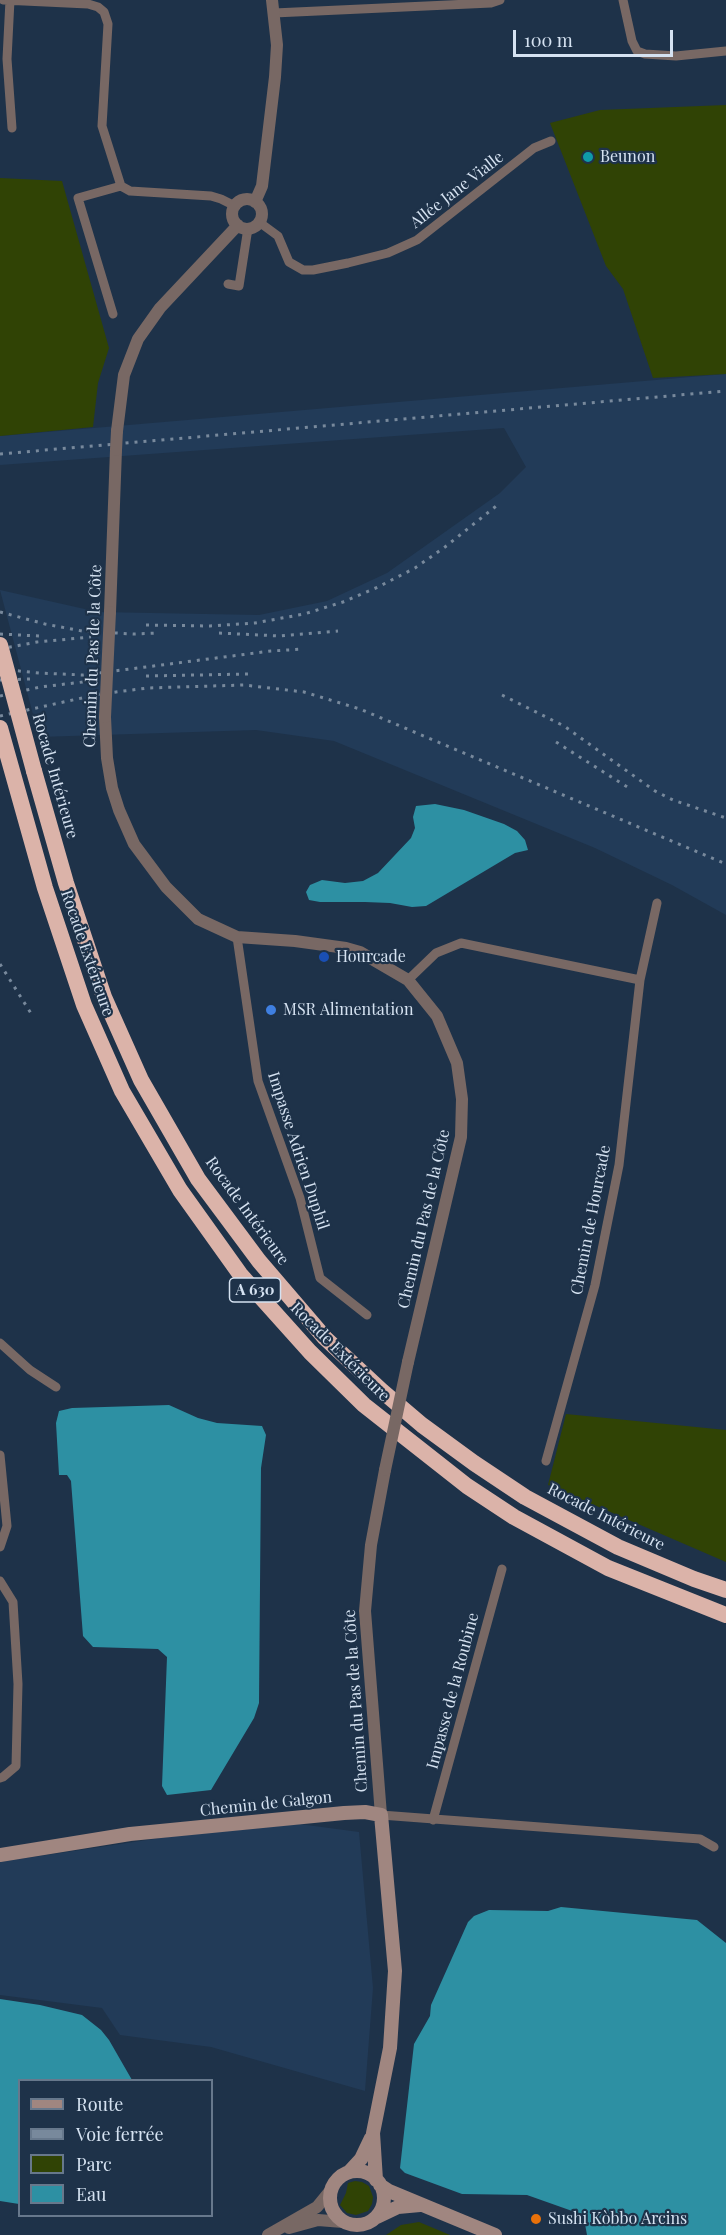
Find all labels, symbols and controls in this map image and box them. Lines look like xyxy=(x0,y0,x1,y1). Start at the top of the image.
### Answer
scale bar xyxy=(516,18,676,56)
text: 100 m xyxy=(524,28,573,52)
place label: Beunon xyxy=(600,147,655,167)
street label: Allée Jane Vialle xyxy=(407,148,507,232)
marker: Beunon xyxy=(581,150,595,164)
street label: Chemin du Pas de la Côte xyxy=(80,564,106,748)
street label: Rocade Intérieure xyxy=(28,711,82,841)
street label: Rocade Extérieure xyxy=(56,887,118,1019)
place label: Hourcade xyxy=(336,947,406,967)
marker: Hourcade xyxy=(317,950,331,964)
place label: MSR Alimentation xyxy=(283,1000,413,1020)
marker: MSR Alimentation xyxy=(264,1003,278,1017)
street label: Impasse Adrien Duphil xyxy=(263,1070,333,1232)
street label: Chemin du Pas de la Côte xyxy=(394,1128,454,1310)
street label: Chemin de Hourcade xyxy=(567,1143,615,1297)
street label: Rocade Intérieure xyxy=(201,1153,293,1269)
road number: A 630 xyxy=(230,1278,280,1302)
street label: Rocade Extérieure xyxy=(286,1298,394,1406)
street label: Rocade Intérieure xyxy=(544,1479,668,1555)
street label: Chemin du Pas de la Côte xyxy=(340,1609,372,1793)
street label: Impasse de la Roubine xyxy=(423,1611,483,1771)
street label: Chemin de Galgon xyxy=(199,1788,333,1820)
legend xyxy=(18,2079,213,2217)
text: Route xyxy=(76,2092,123,2116)
text: Voie ferrée xyxy=(76,2122,164,2146)
text: Parc xyxy=(76,2152,112,2176)
text: Eau xyxy=(76,2182,106,2206)
place label: Sushi Kòbbo Arcins xyxy=(548,2209,687,2229)
marker: Sushi Kòbbo Arcins xyxy=(529,2212,543,2226)

